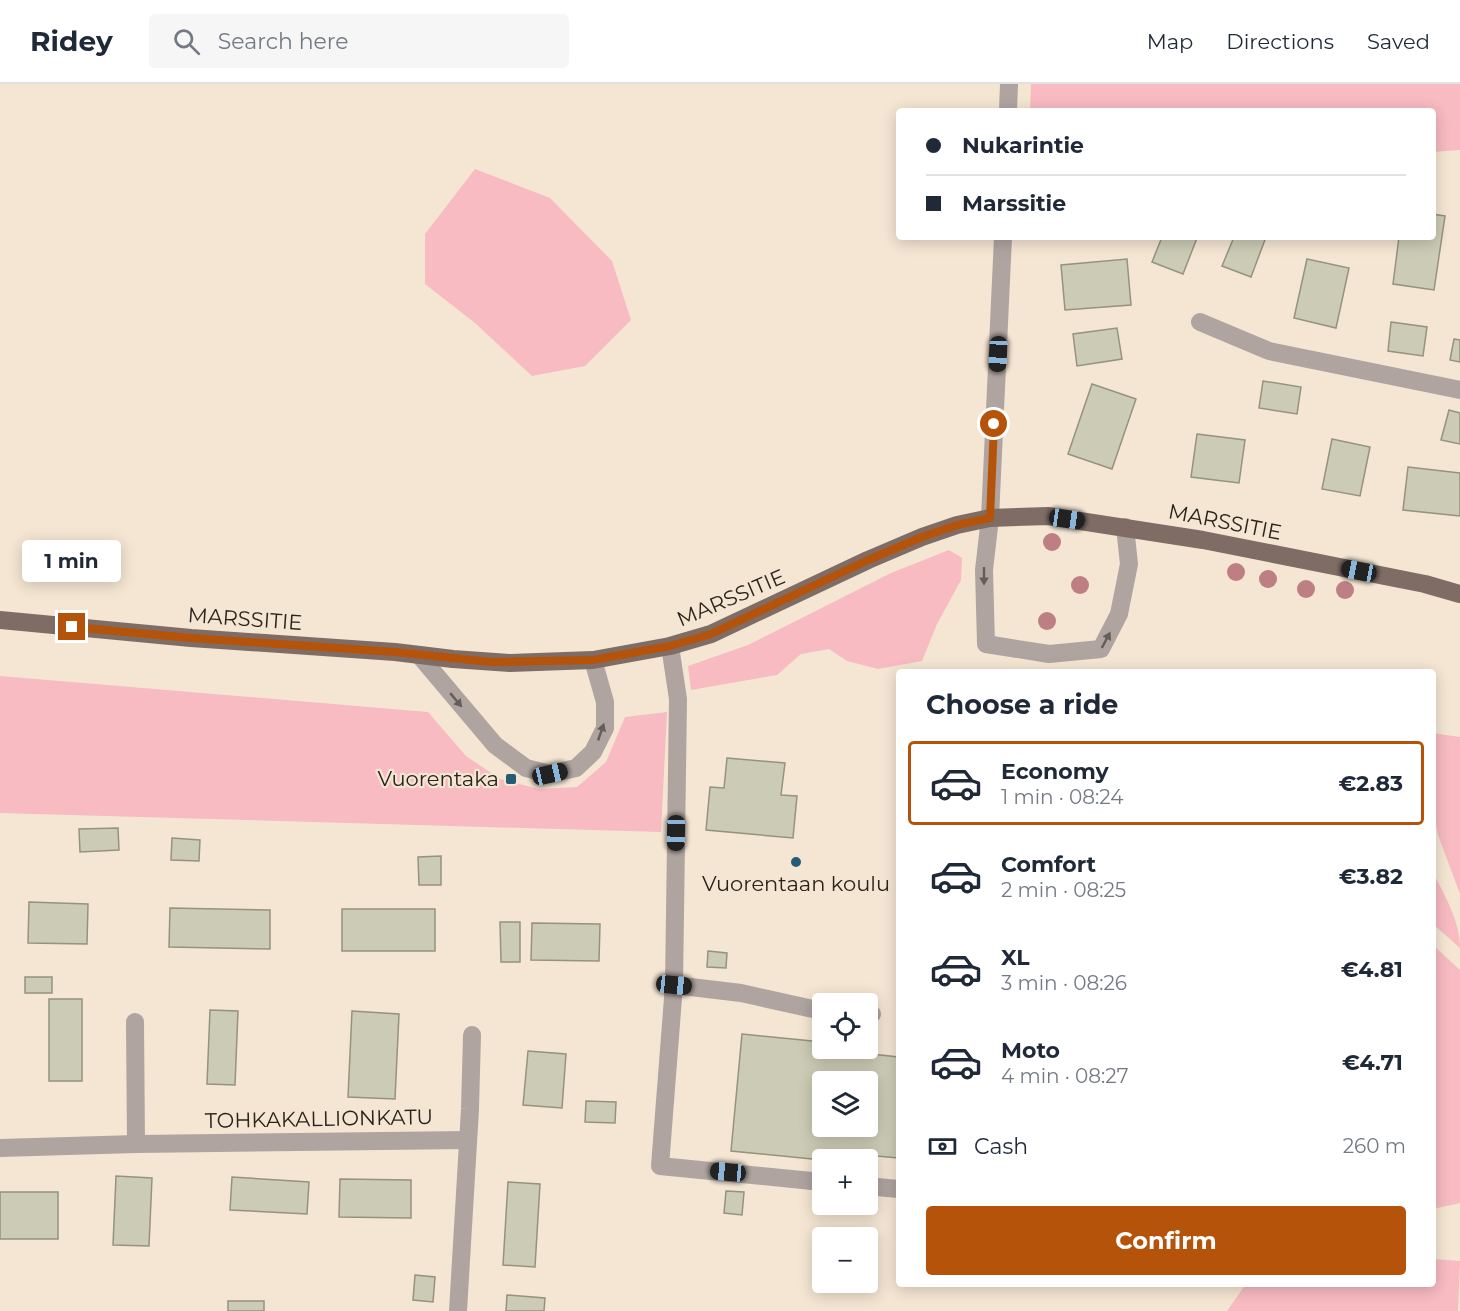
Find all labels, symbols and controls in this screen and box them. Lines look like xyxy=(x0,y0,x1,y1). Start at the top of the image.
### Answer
search box xyxy=(149,14,569,68)
text: Ridey xyxy=(30,24,113,58)
icon: search xyxy=(170,25,203,58)
text: Search here xyxy=(218,28,349,55)
text: Map xyxy=(1147,29,1193,54)
text: Directions xyxy=(1226,29,1334,54)
text: Saved xyxy=(1367,29,1430,54)
text: Nukarintie xyxy=(962,132,1084,159)
text: Marssitie xyxy=(962,190,1066,217)
car xyxy=(988,336,1008,372)
route start xyxy=(980,410,1007,437)
street label: MARSSITIE xyxy=(1166,498,1284,545)
car xyxy=(1048,508,1086,530)
callout: 1 min xyxy=(22,540,122,582)
text: 1 min xyxy=(44,549,99,573)
car xyxy=(1340,559,1378,583)
street label: MARSSITIE xyxy=(673,564,789,631)
one-way arrow xyxy=(980,566,989,585)
street label: MARSSITIE xyxy=(187,602,303,635)
route end xyxy=(58,613,85,640)
one-way arrow xyxy=(1101,631,1111,648)
text: Choose a ride xyxy=(926,688,1118,721)
one-way arrow xyxy=(449,692,462,708)
one-way arrow xyxy=(597,722,607,740)
icon: car xyxy=(929,756,983,810)
text: Economy xyxy=(1001,758,1109,785)
car xyxy=(530,761,570,787)
place label: Vuorentaka xyxy=(377,766,499,791)
text: €2.83 xyxy=(1339,770,1403,797)
marker: Vuorentaka xyxy=(504,772,518,786)
text: 1 min · 08:24 xyxy=(1001,785,1123,809)
car xyxy=(667,815,685,851)
icon: car xyxy=(929,849,983,903)
text: Comfort xyxy=(1001,851,1096,878)
marker: Vuorentaan koulu xyxy=(789,855,803,869)
text: €3.82 xyxy=(1339,863,1403,890)
place label: Vuorentaan koulu xyxy=(702,871,890,896)
text: 2 min · 08:25 xyxy=(1001,878,1126,902)
icon: car xyxy=(929,942,983,996)
text: XL xyxy=(1001,944,1030,971)
text: €4.81 xyxy=(1341,956,1403,983)
text: 3 min · 08:26 xyxy=(1001,971,1127,995)
car xyxy=(655,974,693,996)
map controls xyxy=(812,993,878,1293)
button: locate xyxy=(812,993,878,1059)
icon: car xyxy=(929,1035,983,1089)
text: Moto xyxy=(1001,1037,1060,1064)
text: €4.71 xyxy=(1342,1049,1403,1076)
text: 4 min · 08:27 xyxy=(1001,1064,1128,1088)
button: layers xyxy=(812,1071,878,1137)
street label: TOHKAKALLIONKATU xyxy=(205,1104,433,1133)
icon: cash xyxy=(926,1130,959,1163)
text: Cash xyxy=(974,1133,1028,1160)
text: 260 m xyxy=(1343,1134,1406,1158)
button: + xyxy=(812,1149,878,1215)
car xyxy=(709,1161,747,1183)
button: Confirm xyxy=(926,1206,1406,1275)
button: − xyxy=(812,1227,878,1293)

